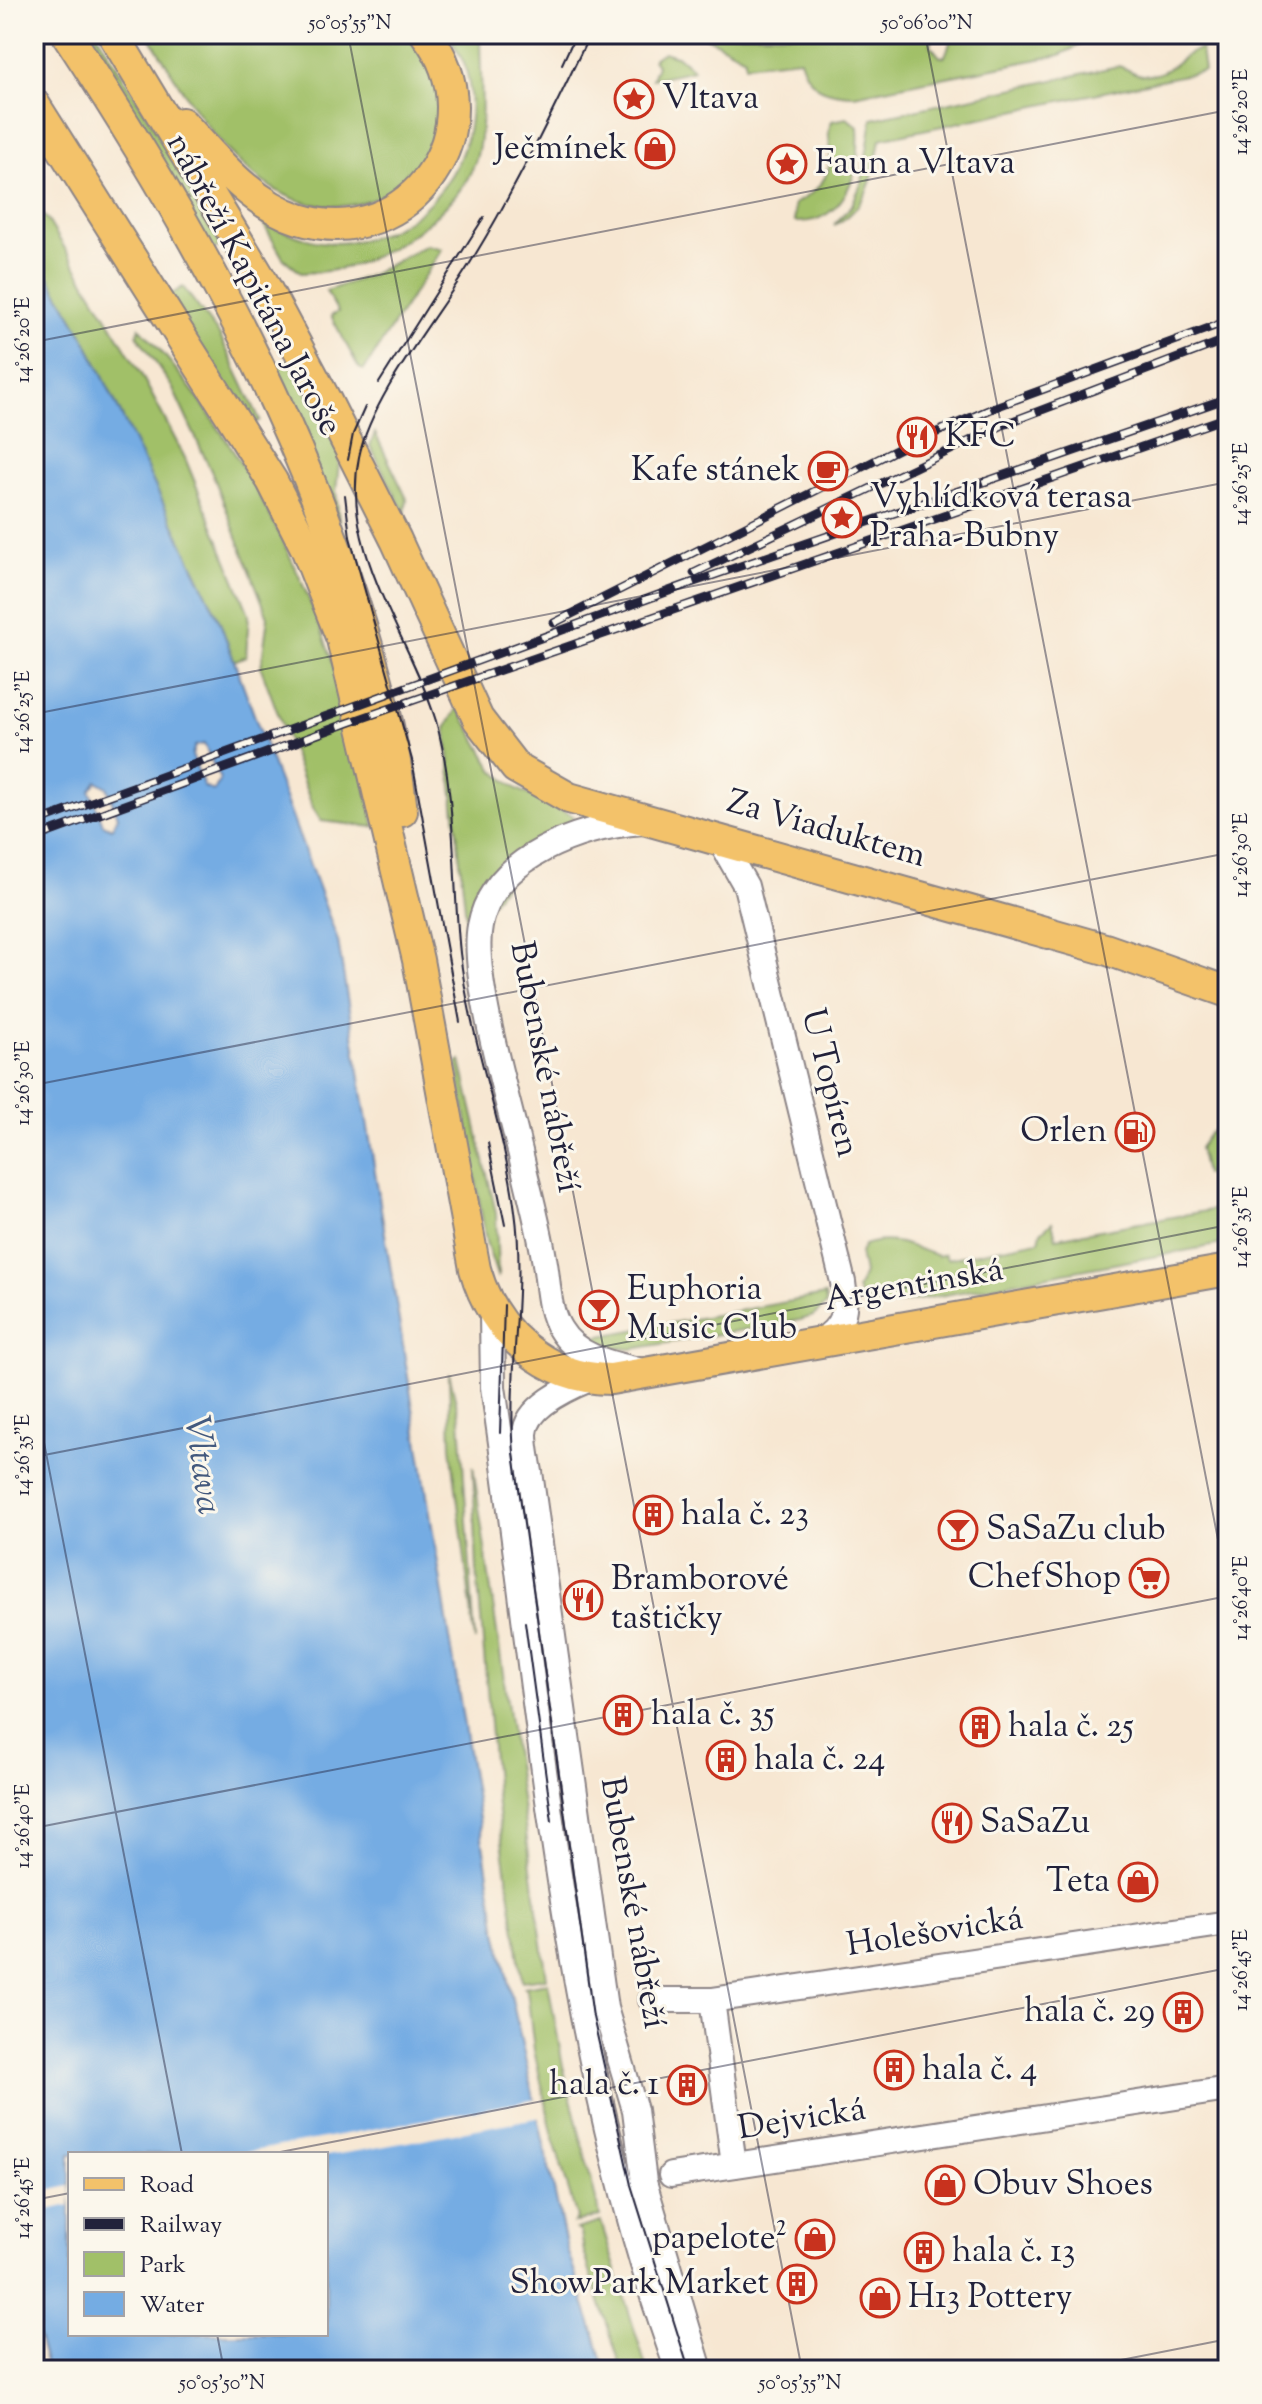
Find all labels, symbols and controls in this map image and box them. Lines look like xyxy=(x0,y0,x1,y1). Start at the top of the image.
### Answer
text: 50°05'55"N xyxy=(308,10,391,39)
text: 50°06'00"N xyxy=(880,10,973,39)
text: 14°26'20"E xyxy=(1228,69,1257,155)
place label: Vltava xyxy=(662,75,759,124)
place icon: Vltava xyxy=(613,78,655,120)
street label: nábřeží Kapitána Jaroše xyxy=(152,125,354,445)
place label: Ječmínek xyxy=(492,125,627,174)
shop icon: Ječmínek xyxy=(634,128,676,170)
place label: Faun a Vltava xyxy=(815,140,1015,189)
place icon: Faun a Vltava xyxy=(766,143,808,185)
text: 14°26'20"E xyxy=(10,297,39,383)
place label: KFC xyxy=(945,413,1016,462)
restaurant icon: KFC xyxy=(896,416,938,458)
text: 14°26'25"E xyxy=(1228,443,1257,525)
place label: Kafe stánek xyxy=(631,447,800,496)
cafe icon: Kafe stánek xyxy=(807,450,849,492)
place label: Vyhlídková terasa Praha-Bubny xyxy=(870,474,1132,562)
place icon: Vyhlídková terasa Praha-Bubny xyxy=(821,497,863,539)
text: 14°26'25"E xyxy=(10,671,39,753)
street label: Za Viaduktem xyxy=(721,778,931,882)
text: 14°26'30"E xyxy=(1228,813,1257,897)
street label: Bubenské nábřeží xyxy=(496,937,592,1197)
street label: U Topíren xyxy=(787,1004,871,1162)
text: 14°26'30"E xyxy=(10,1041,39,1125)
place label: Orlen xyxy=(1020,1108,1107,1157)
fuel station icon: Orlen xyxy=(1114,1111,1156,1153)
text: 14°26'35"E xyxy=(1228,1186,1257,1268)
street label: Argentinská xyxy=(821,1246,1007,1326)
place label: Euphoria Music Club xyxy=(627,1266,797,1354)
bar icon: Euphoria Music Club xyxy=(578,1289,620,1331)
water label: Vltava xyxy=(168,1412,234,1518)
text: 14°26'35"E xyxy=(10,1414,39,1496)
place label: hala č. 23 xyxy=(681,1491,809,1540)
building icon: hala č. 23 xyxy=(632,1494,674,1536)
place label: SaSaZu club xyxy=(986,1506,1166,1555)
bar icon: SaSaZu club xyxy=(937,1509,979,1551)
place label: ChefShop xyxy=(968,1554,1121,1603)
place label: Bramborové taštičky xyxy=(611,1556,789,1644)
text: 14°26'40"E xyxy=(1228,1556,1257,1640)
supermarket icon: ChefShop xyxy=(1128,1557,1170,1599)
restaurant icon: Bramborové taštičky xyxy=(562,1579,604,1621)
place label: hala č. 35 xyxy=(651,1691,775,1740)
building icon: hala č. 35 xyxy=(602,1694,644,1736)
place label: hala č. 25 xyxy=(1008,1703,1134,1752)
building icon: hala č. 25 xyxy=(959,1706,1001,1748)
place label: hala č. 24 xyxy=(754,1736,885,1785)
building icon: hala č. 24 xyxy=(705,1739,747,1781)
street label: Bubenské nábřeží xyxy=(586,1773,678,2033)
text: 14°26'40"E xyxy=(10,1784,39,1868)
place label: SaSaZu xyxy=(980,1799,1090,1848)
restaurant icon: SaSaZu xyxy=(931,1802,973,1844)
place label: Teta xyxy=(1046,1858,1110,1907)
shop icon: Teta xyxy=(1117,1861,1159,1903)
street label: Holešovická xyxy=(843,1895,1027,1971)
text: 14°26'45"E xyxy=(1228,1929,1257,2011)
place label: hala č. 29 xyxy=(1024,1988,1155,2037)
building icon: hala č. 29 xyxy=(1162,1991,1204,2033)
place label: hala č. 4 xyxy=(922,2046,1037,2095)
building icon: hala č. 4 xyxy=(873,2049,915,2091)
place label: hala č. 1 xyxy=(549,2061,659,2110)
building icon: hala č. 1 xyxy=(666,2064,708,2106)
street label: Dejvická xyxy=(735,2086,869,2154)
legend xyxy=(68,2152,328,2336)
text: 14°26'45"E xyxy=(10,2157,39,2239)
place label: Obuv Shoes xyxy=(973,2161,1153,2210)
shop icon: Obuv Shoes xyxy=(924,2164,966,2206)
text: Road xyxy=(140,2169,194,2203)
text: Railway xyxy=(140,2209,222,2243)
place label: papelote² xyxy=(652,2215,787,2264)
shop icon: papelote² xyxy=(794,2218,836,2260)
place label: hala č. 13 xyxy=(952,2228,1076,2277)
building icon: hala č. 13 xyxy=(903,2231,945,2273)
text: Park xyxy=(140,2249,186,2283)
place label: ShowPark Market xyxy=(510,2260,769,2309)
building icon: ShowPark Market xyxy=(776,2263,818,2305)
place label: H13 Pottery xyxy=(908,2274,1072,2323)
shop icon: H13 Pottery xyxy=(859,2277,901,2319)
text: Water xyxy=(140,2289,204,2323)
text: 50°05'50"N xyxy=(178,2370,265,2399)
text: 50°05'55"N xyxy=(758,2370,841,2399)

